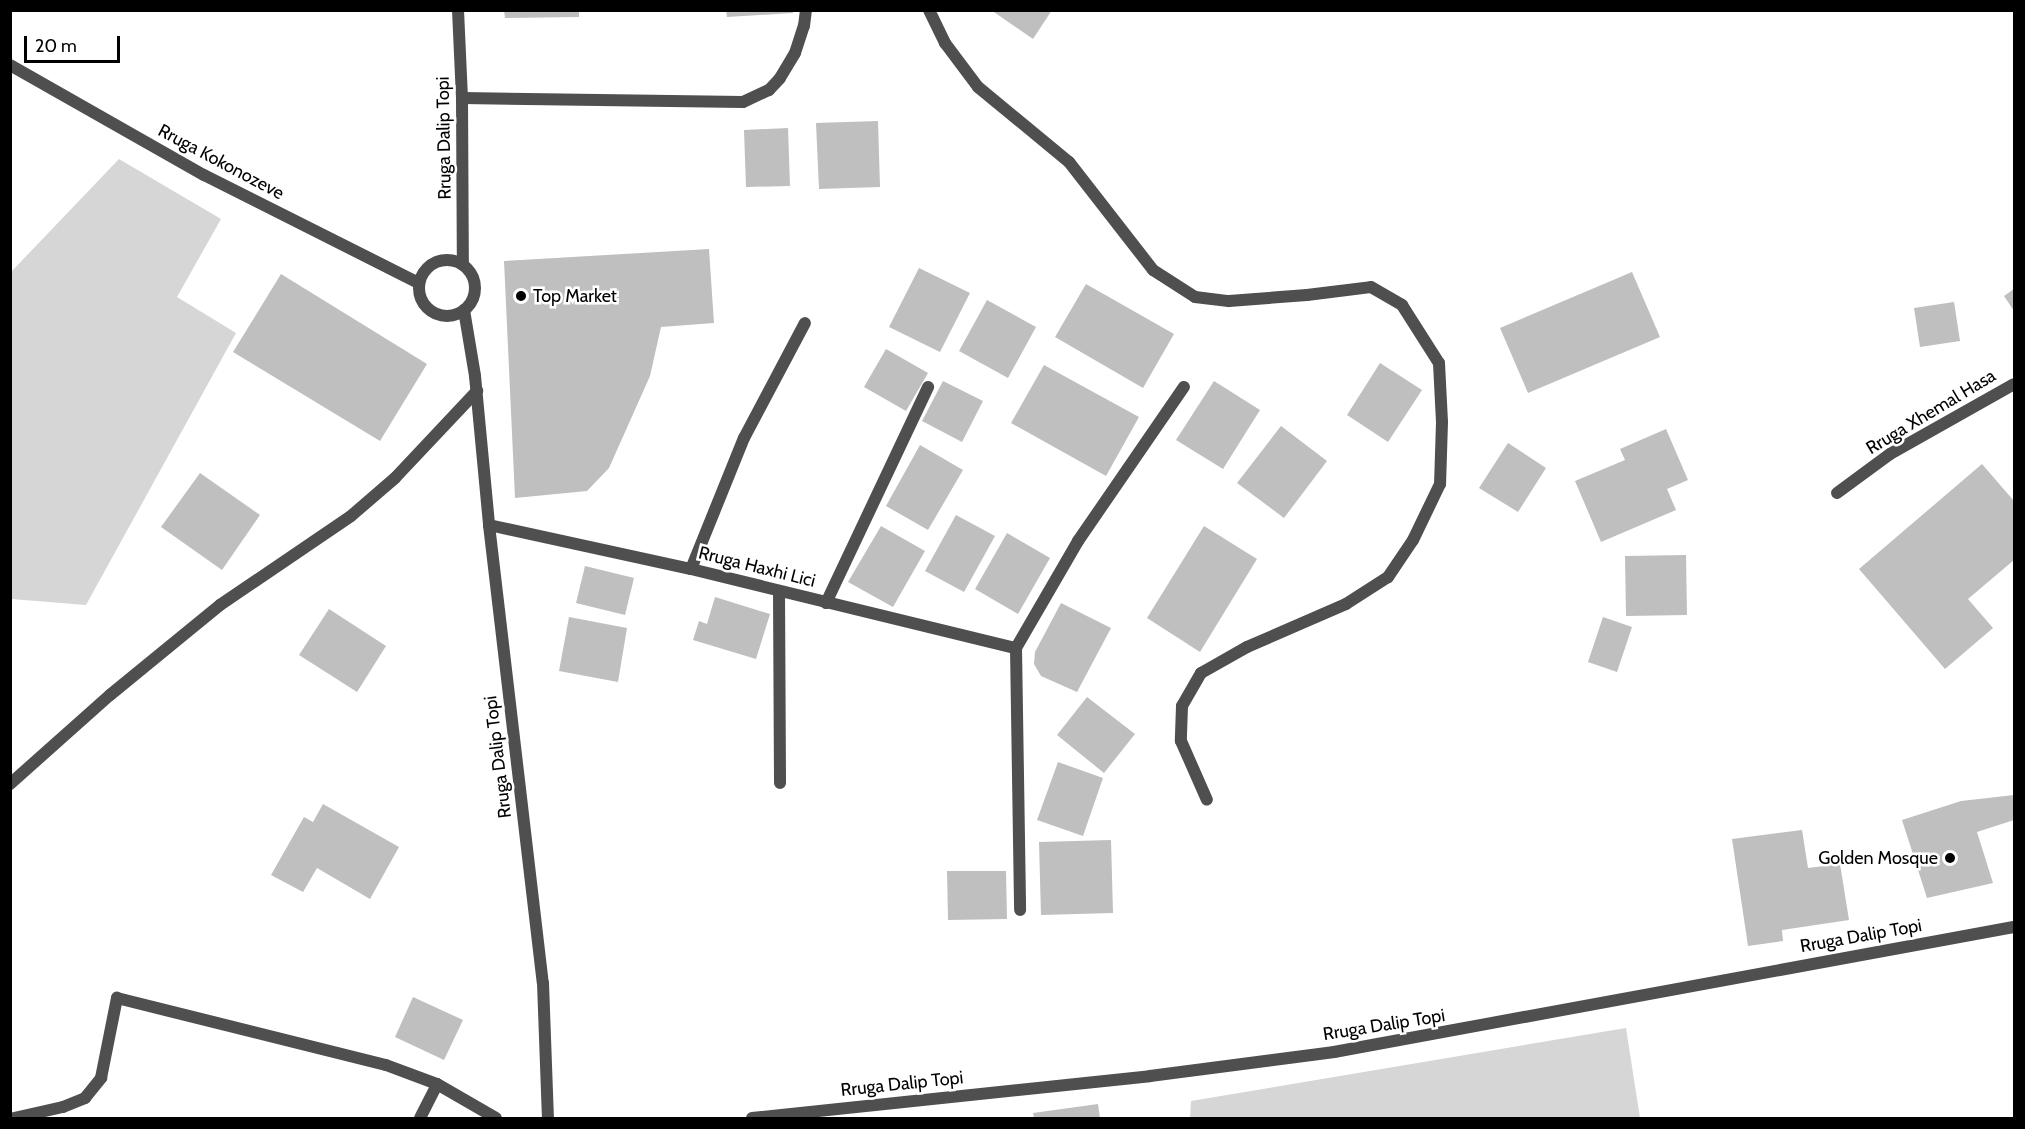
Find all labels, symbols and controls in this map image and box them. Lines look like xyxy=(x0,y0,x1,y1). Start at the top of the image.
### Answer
scale bar xyxy=(27,24,123,62)
text: 20 m xyxy=(35,35,77,57)
street label: Rruga Dalip Topi xyxy=(432,76,456,200)
street label: Rruga Kokonozeve xyxy=(154,120,288,204)
place label: Top Market xyxy=(533,285,617,307)
marker: Top Market xyxy=(514,289,528,303)
street label: Rruga Xhemal Hasa xyxy=(1862,365,2000,459)
street label: Rruga Haxhi Lici xyxy=(696,542,818,592)
street label: Rruga Dalip Topi xyxy=(480,695,516,819)
place label: Golden Mosque xyxy=(1818,847,1938,869)
marker: Golden Mosque xyxy=(1943,851,1957,865)
street label: Rruga Dalip Topi xyxy=(1798,915,1924,957)
street label: Rruga Dalip Topi xyxy=(1322,1005,1446,1045)
street label: Rruga Dalip Topi xyxy=(840,1067,964,1101)

